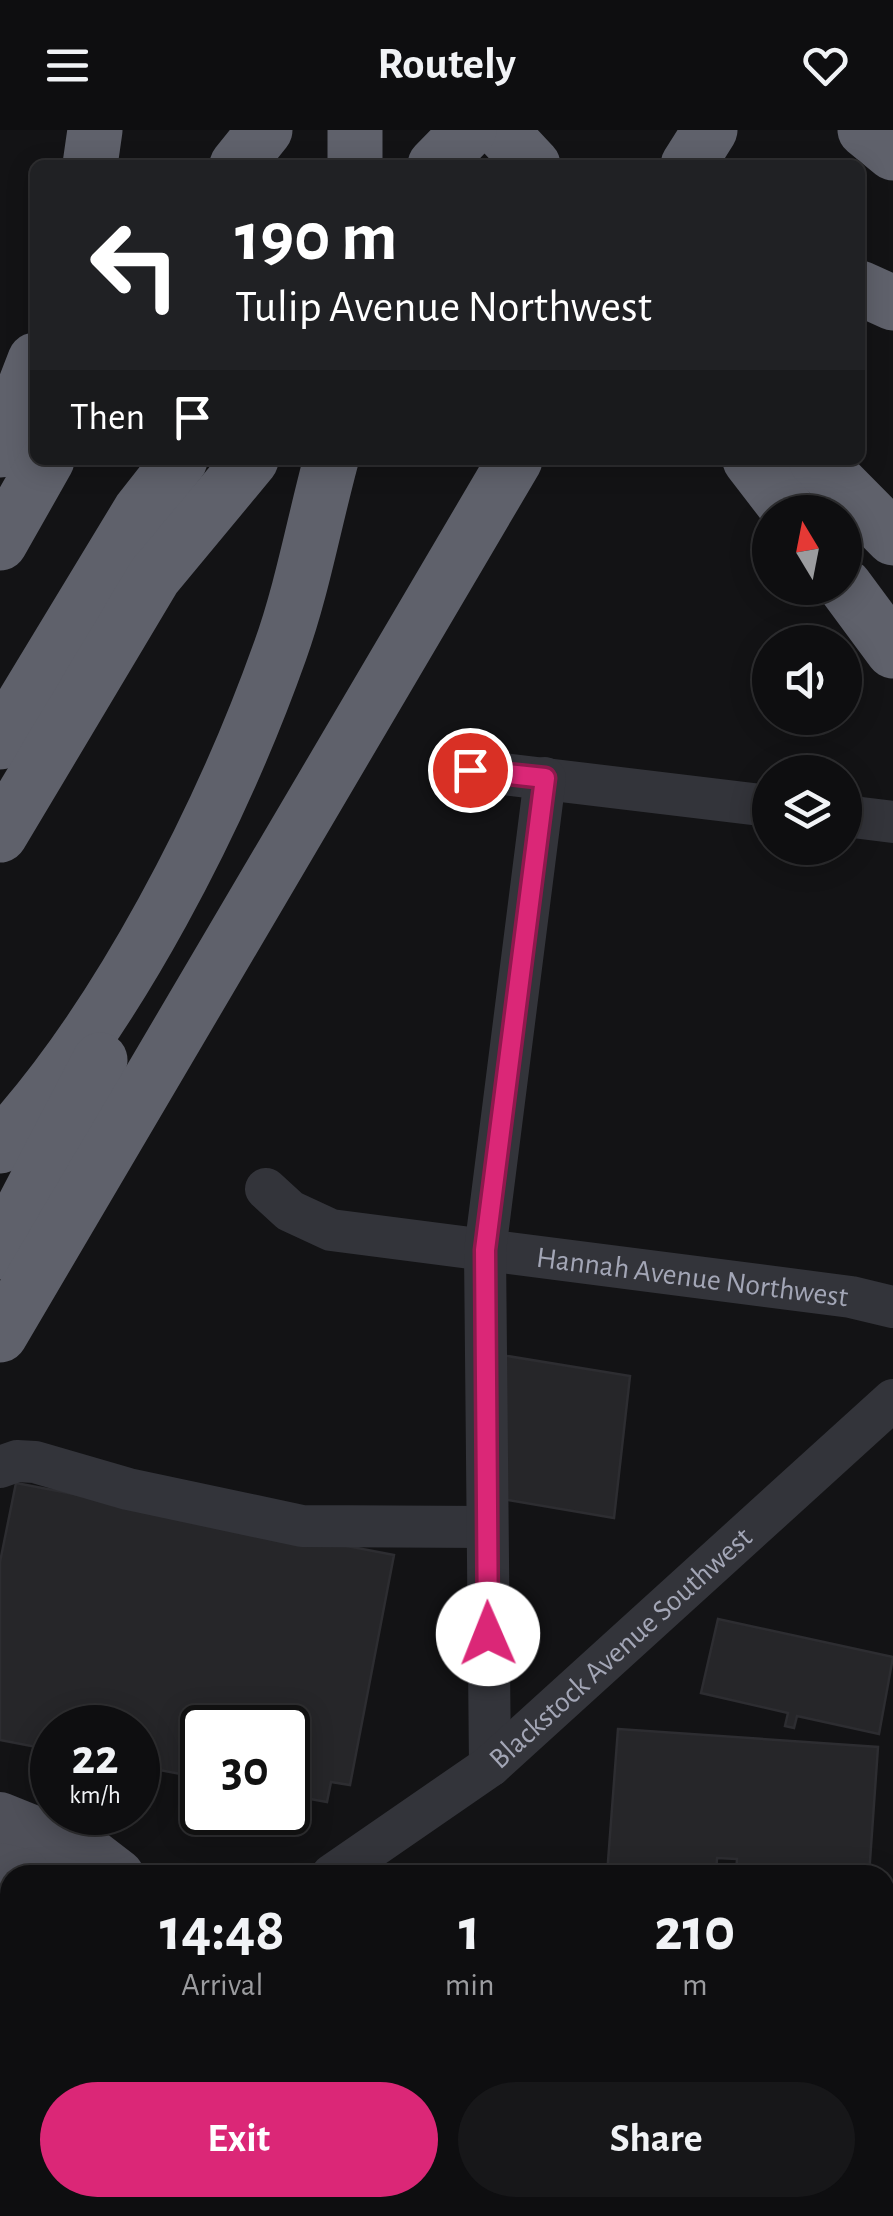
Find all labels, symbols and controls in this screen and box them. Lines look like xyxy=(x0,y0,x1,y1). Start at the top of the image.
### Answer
icon: menu xyxy=(40,38,95,93)
icon: heart xyxy=(798,38,853,93)
text: Routely xyxy=(377,42,516,87)
icon: left xyxy=(70,200,200,330)
text: 190 m xyxy=(235,203,398,273)
text: Tulip Avenue Northwest xyxy=(235,285,652,330)
icon: arrive xyxy=(165,390,220,445)
text: Then xyxy=(70,399,145,437)
north arrow xyxy=(752,495,862,605)
map controls xyxy=(752,495,862,865)
button: sound xyxy=(752,625,862,735)
pin xyxy=(428,728,513,813)
icon: arrive xyxy=(443,743,498,798)
button: layers xyxy=(752,755,862,865)
street label: Hannah Avenue Northwest xyxy=(534,1243,850,1313)
street label: Blackstock Avenue Southwest xyxy=(484,1522,758,1775)
position arrow xyxy=(436,1582,540,1686)
speed limit sign: 30 xyxy=(180,1705,310,1835)
text: 22 xyxy=(71,1733,119,1783)
text: km/h xyxy=(69,1783,121,1808)
text: 14:48 xyxy=(160,1901,285,1961)
text: 1 xyxy=(459,1901,480,1961)
text: 210 xyxy=(654,1901,735,1961)
text: Arrival xyxy=(181,1969,263,2001)
text: min xyxy=(445,1969,494,2001)
text: m xyxy=(682,1969,708,2001)
button: Exit xyxy=(40,2082,438,2197)
button: Share xyxy=(458,2082,855,2197)

